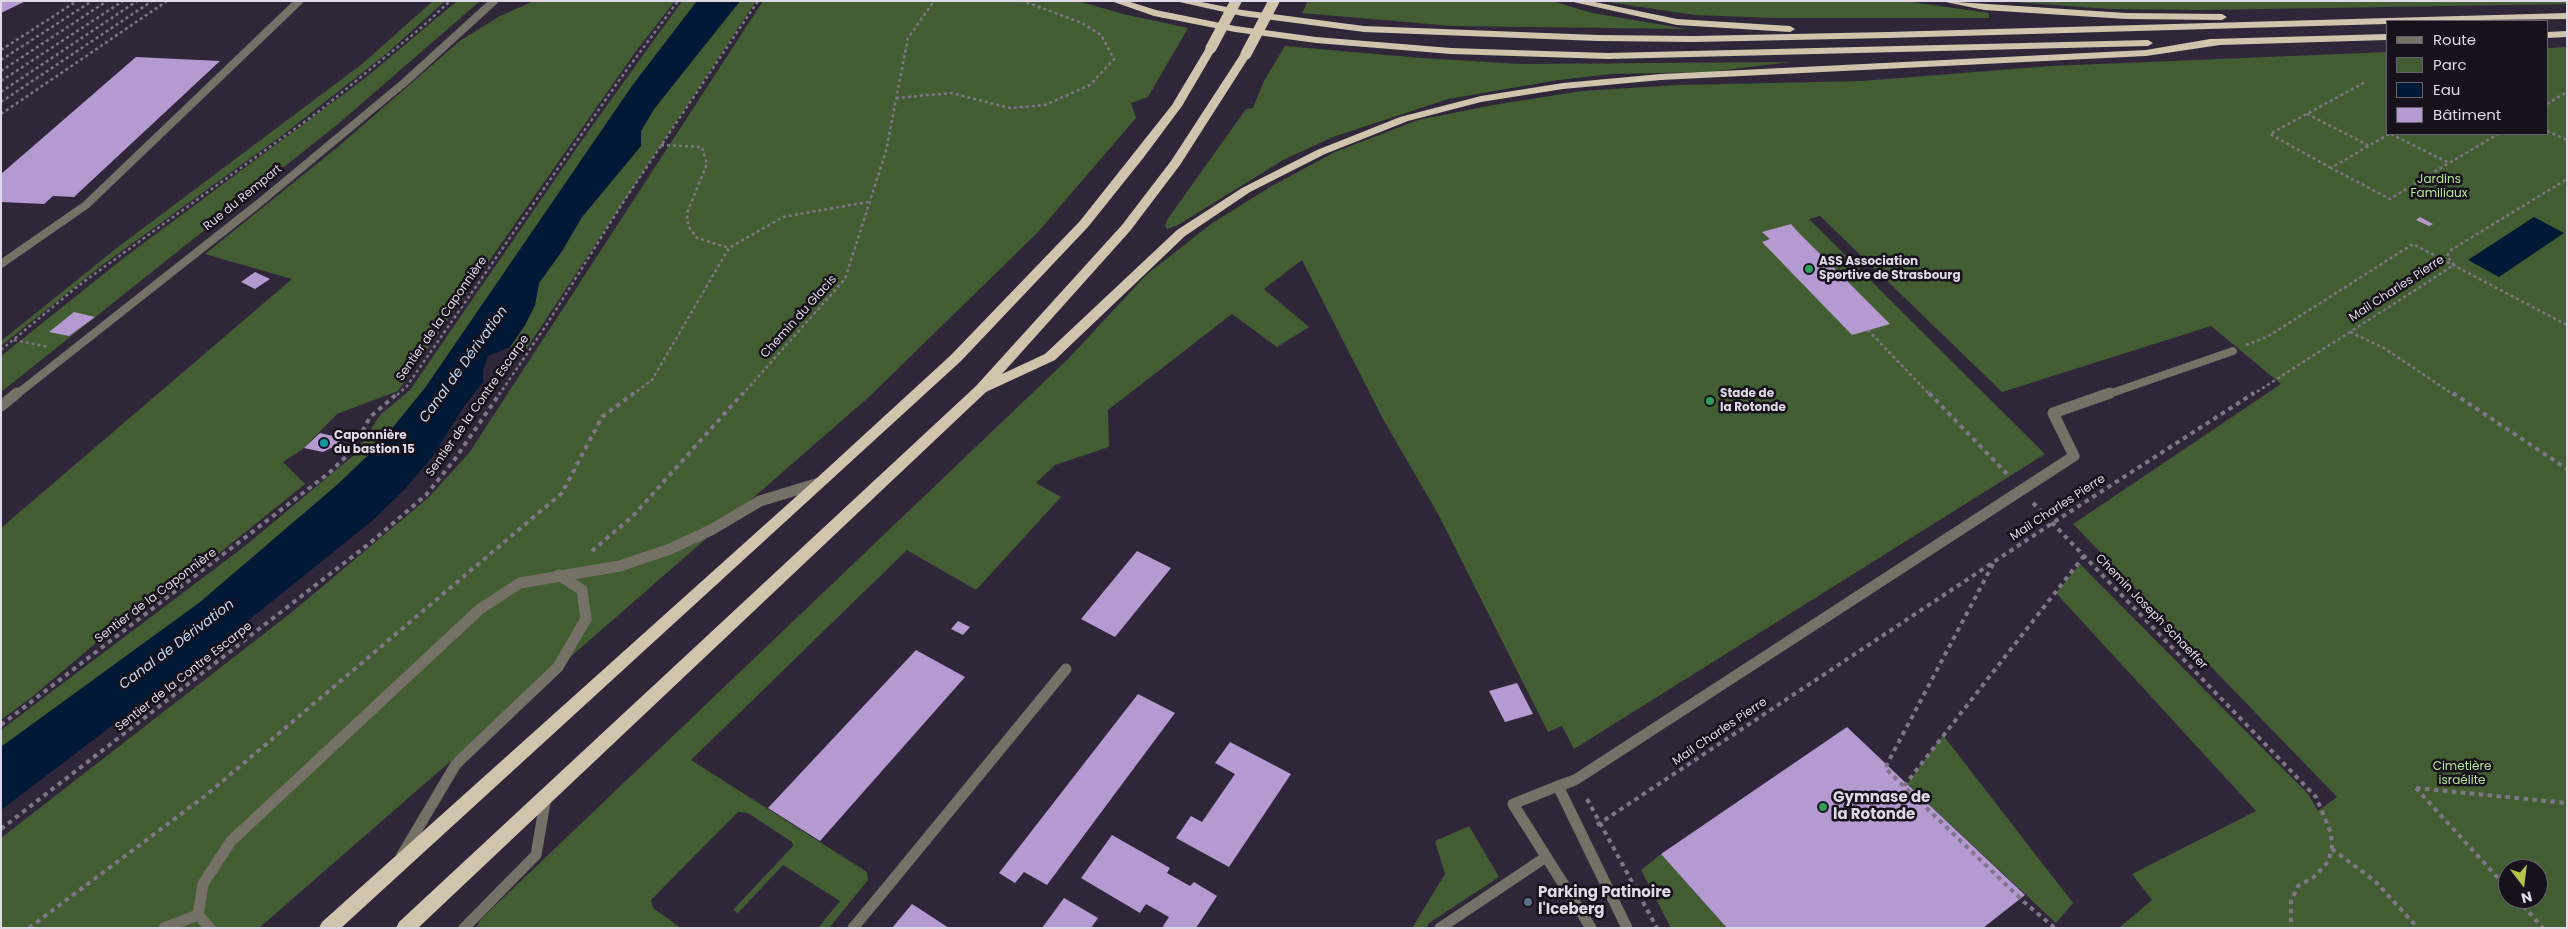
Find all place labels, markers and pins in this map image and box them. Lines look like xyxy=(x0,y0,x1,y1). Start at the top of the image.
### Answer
place label: ASS Association Sportive de Strasbourg xyxy=(1819,255,1961,283)
marker: ASS Association Sportive de Strasbourg xyxy=(1803,263,1815,275)
place label: Stade de la Rotonde xyxy=(1720,387,1786,415)
marker: Stade de la Rotonde xyxy=(1704,395,1716,407)
place label: Caponnière du bastion 15 xyxy=(334,429,415,457)
marker: Caponnière du bastion 15 xyxy=(318,437,330,449)
place label: Gymnase de la Rotonde xyxy=(1833,789,1930,824)
marker: Gymnase de la Rotonde xyxy=(1817,801,1829,813)
place label: Parking Patinoire l'Iceberg xyxy=(1538,884,1671,919)
marker: Parking Patinoire l'Iceberg xyxy=(1522,896,1534,908)

